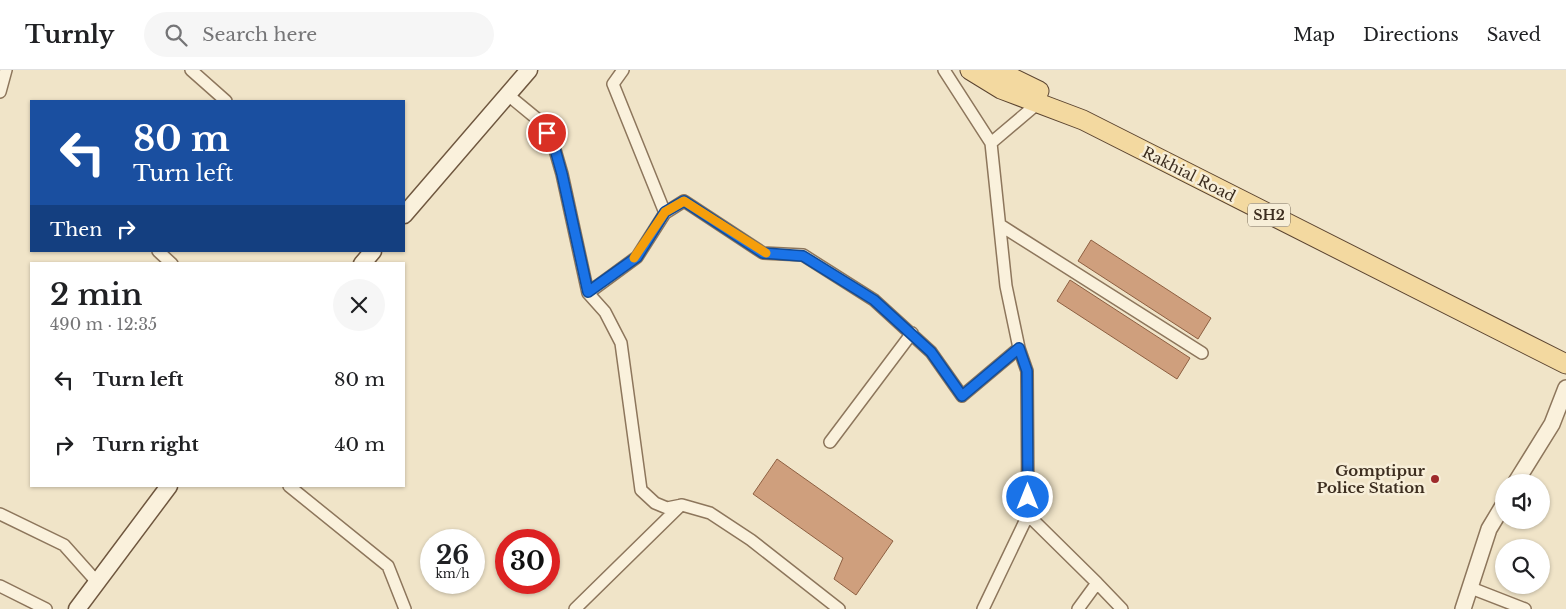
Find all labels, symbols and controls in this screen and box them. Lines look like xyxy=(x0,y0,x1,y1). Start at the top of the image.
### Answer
search box xyxy=(144,12,494,57)
text: Turnly xyxy=(25,20,114,49)
icon: search xyxy=(162,21,190,49)
text: Search here xyxy=(202,23,317,46)
text: Map xyxy=(1293,24,1335,46)
text: Directions xyxy=(1363,24,1459,46)
text: Saved xyxy=(1487,24,1541,46)
pin xyxy=(526,112,568,154)
text: 80 m xyxy=(133,117,230,160)
icon: arrive xyxy=(533,119,561,147)
icon: left xyxy=(50,120,115,185)
street label: Rakhial Road xyxy=(1139,142,1239,206)
text: Turn left xyxy=(133,160,233,187)
road number: SH2 xyxy=(1248,204,1290,226)
icon: right xyxy=(112,215,140,243)
text: Then xyxy=(50,218,102,241)
text: 2 min xyxy=(50,276,142,313)
button: close xyxy=(333,279,385,331)
text: 490 m · 12:35 xyxy=(50,314,157,334)
icon: left xyxy=(50,366,78,394)
text: Turn left xyxy=(93,368,184,391)
text: 80 m xyxy=(334,368,385,391)
icon: right xyxy=(50,431,78,459)
text: Turn right xyxy=(93,433,199,456)
text: 40 m xyxy=(334,433,385,456)
place label: Gomptipur Police Station xyxy=(1317,461,1426,497)
position arrow xyxy=(1001,470,1053,522)
marker: Gomptipur Police Station xyxy=(1429,473,1441,485)
map controls xyxy=(1495,474,1550,594)
button: sound xyxy=(1495,474,1550,529)
speed limit sign: 30 xyxy=(495,529,560,594)
button: search xyxy=(1495,539,1550,594)
text: 26 xyxy=(436,540,469,571)
text: km/h xyxy=(435,566,470,581)

